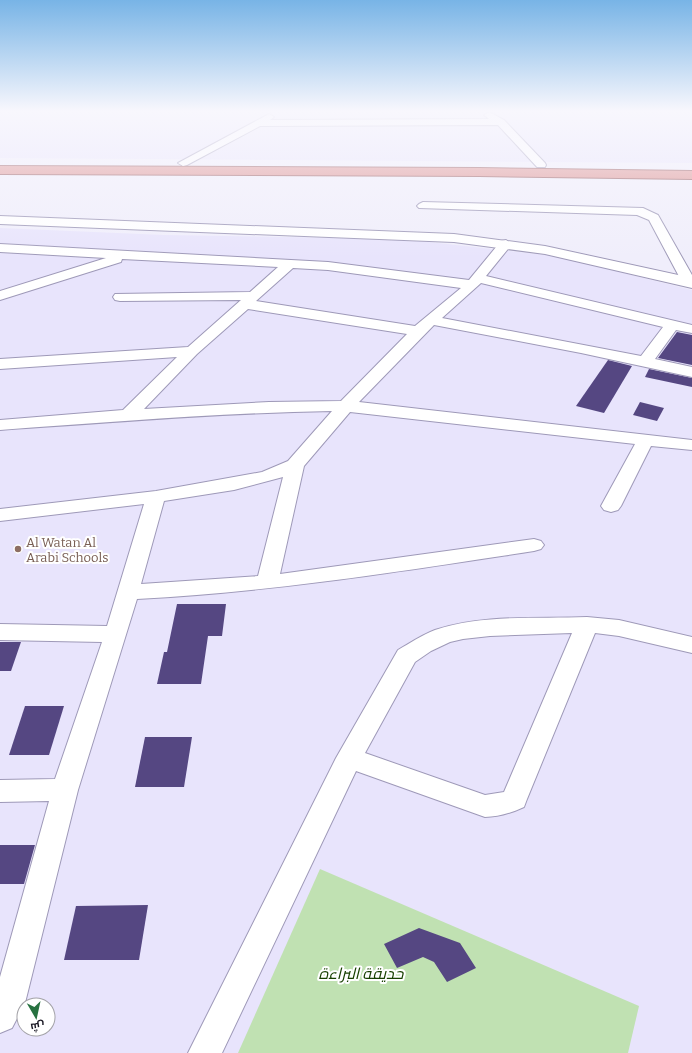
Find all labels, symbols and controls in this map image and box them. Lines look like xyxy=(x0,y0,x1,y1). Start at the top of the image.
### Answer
place label: Al Watan Al Arabi Schools xyxy=(26,535,108,565)
marker: Al Watan Al Arabi Schools xyxy=(13,544,23,554)
park label: حديقة البراءة xyxy=(319,964,405,983)
north arrow xyxy=(16,997,56,1037)
text: ش xyxy=(29,1019,45,1034)

